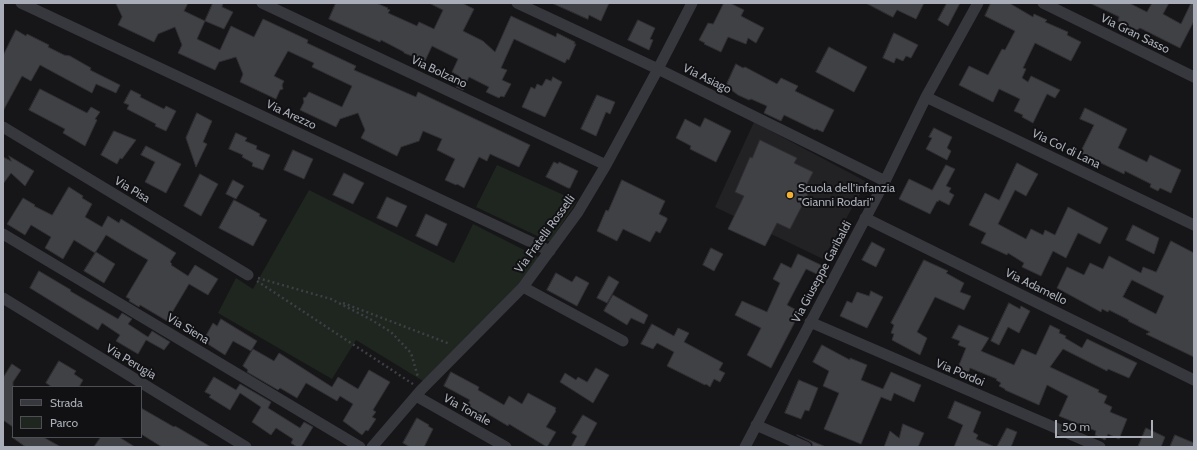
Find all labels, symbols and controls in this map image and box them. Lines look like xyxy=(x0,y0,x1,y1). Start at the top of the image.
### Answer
street label: Via Gran Sasso xyxy=(1098,11,1172,57)
street label: Via Bolzano xyxy=(409,53,469,91)
street label: Via Asiago xyxy=(680,61,734,97)
street label: Via Arezzo xyxy=(264,97,318,133)
street label: Via Col di Lana xyxy=(1029,126,1103,172)
street label: Via Pisa xyxy=(112,174,152,206)
place label: Scuola dell'infanzia "Gianni Rodari" xyxy=(798,181,895,209)
marker: Scuola dell'infanzia "Gianni Rodari" xyxy=(785,190,795,200)
street label: Via Fratelli Rosselli xyxy=(512,192,578,276)
street label: Via Giuseppe Garibaldi xyxy=(789,218,855,326)
street label: Via Adamello xyxy=(1003,266,1069,308)
street label: Via Siena xyxy=(164,311,212,347)
street label: Via Perugia xyxy=(103,341,159,383)
street label: Via Pordoi xyxy=(933,356,987,390)
legend xyxy=(12,386,142,438)
street label: Via Tonale xyxy=(441,391,493,429)
text: Strada xyxy=(50,395,83,410)
scale bar xyxy=(1057,412,1155,438)
text: Parco xyxy=(50,415,78,430)
text: 50 m xyxy=(1062,419,1090,434)

